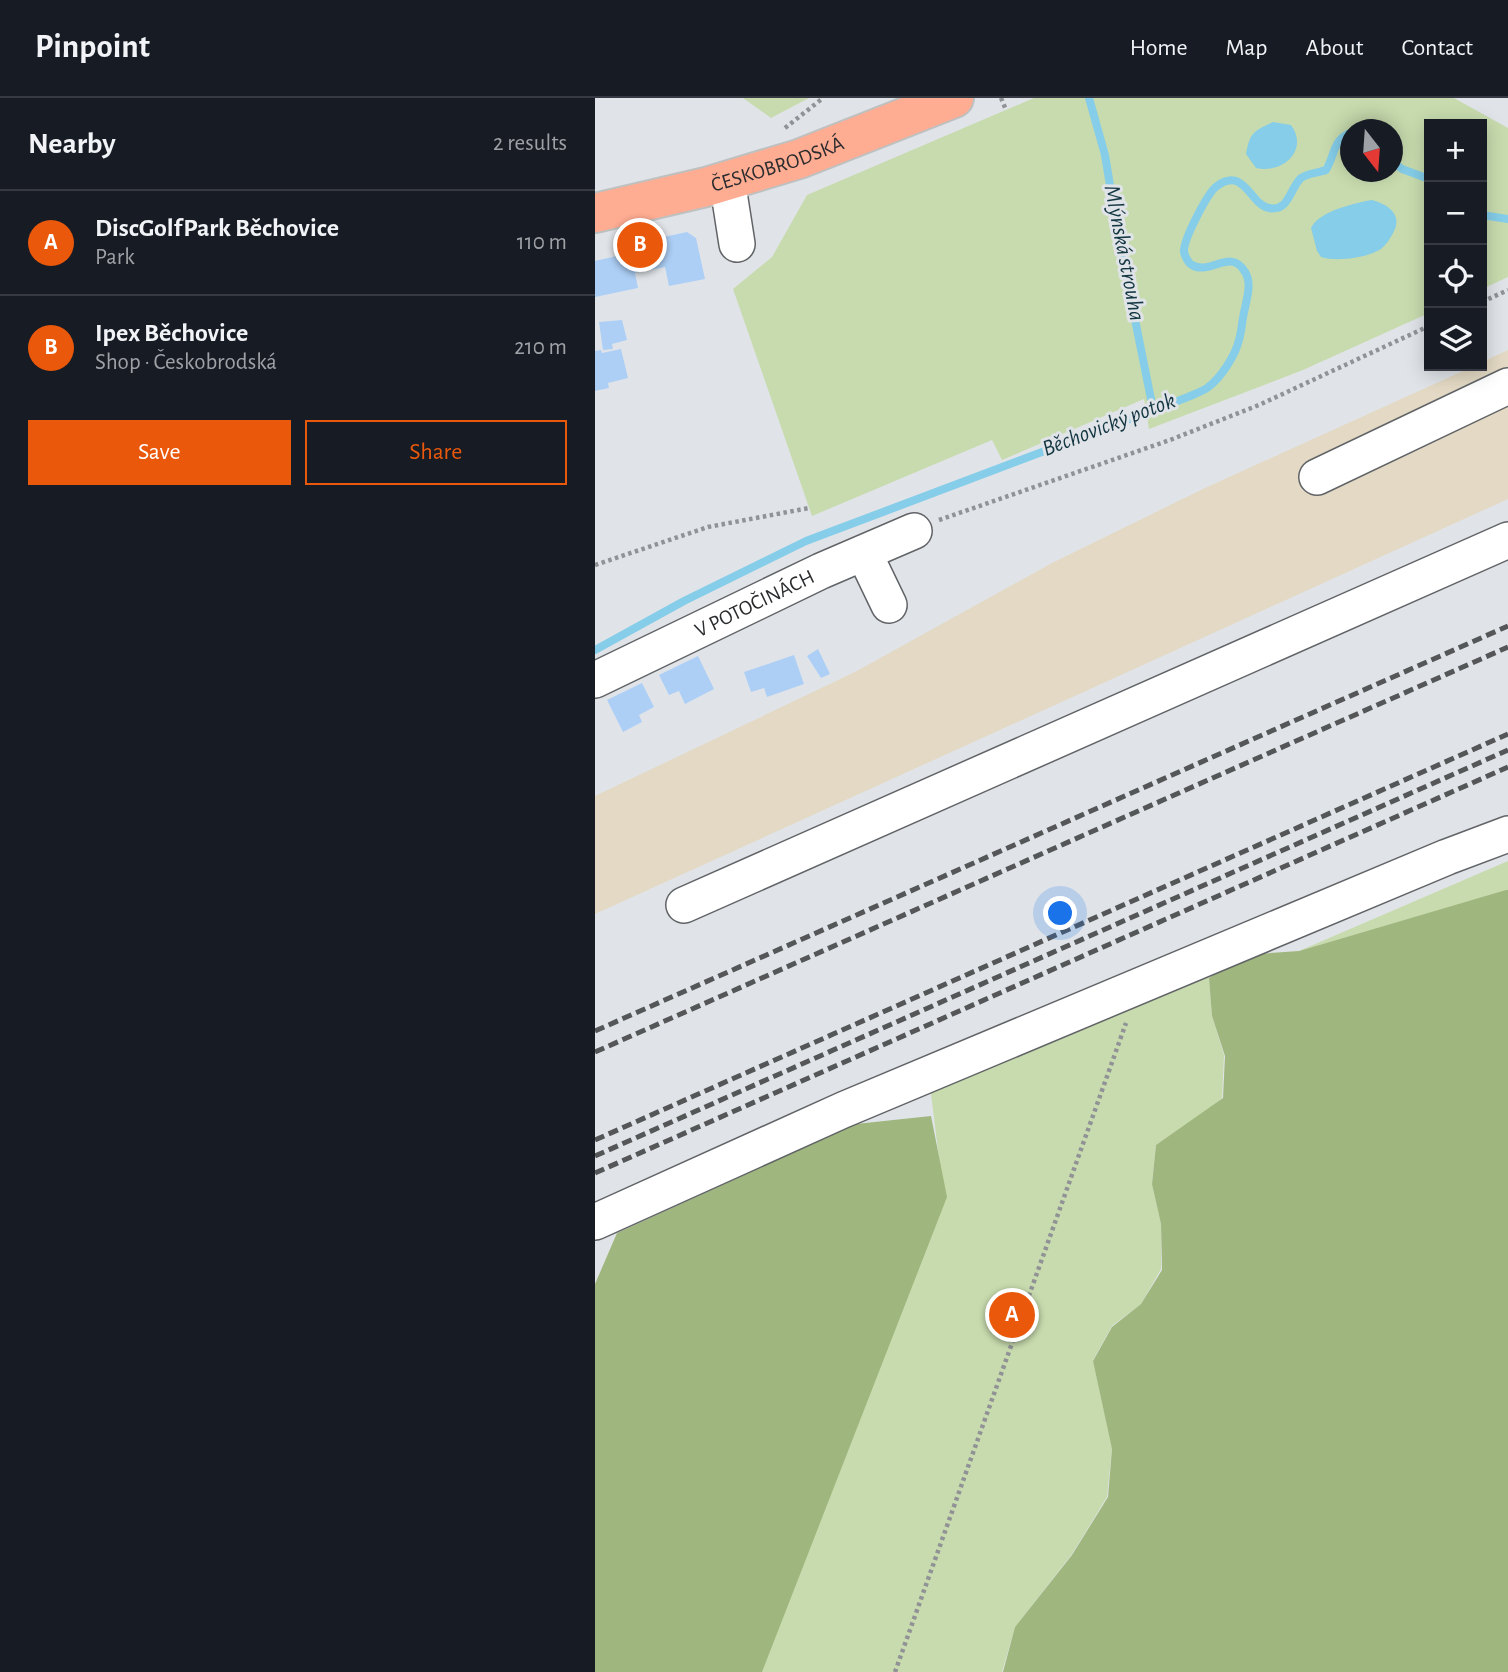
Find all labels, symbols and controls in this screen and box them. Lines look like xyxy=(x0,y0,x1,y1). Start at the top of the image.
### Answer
text: Pinpoint xyxy=(35,31,150,64)
text: Home xyxy=(1130,36,1188,60)
text: Map xyxy=(1226,36,1268,60)
text: About xyxy=(1306,36,1363,60)
text: Contact xyxy=(1401,36,1473,60)
north arrow xyxy=(1340,119,1403,182)
map controls xyxy=(1424,119,1487,371)
button: + xyxy=(1424,119,1487,182)
text: Nearby xyxy=(28,129,116,159)
street label: ČESKOBRODSKÁ xyxy=(708,130,847,195)
text: 2 results xyxy=(493,132,567,155)
button: − xyxy=(1424,182,1487,245)
water label: Mlýnská strouha xyxy=(1100,183,1148,323)
text: DiscGolfPark Běchovice xyxy=(95,215,339,241)
pin: B xyxy=(617,219,663,271)
text: A xyxy=(44,231,58,254)
text: 110 m xyxy=(517,231,567,254)
button: locate xyxy=(1424,245,1487,308)
text: Park xyxy=(95,246,135,269)
button: layers xyxy=(1424,308,1487,371)
text: Ipex Běchovice xyxy=(95,320,248,346)
text: B xyxy=(44,336,58,359)
text: 210 m xyxy=(514,336,567,359)
text: Shop · Českobrodská xyxy=(95,351,277,374)
water label: Běchovický potok xyxy=(1039,389,1179,461)
button: Save xyxy=(28,420,291,485)
button: Share xyxy=(305,420,567,485)
street label: V POTOČINÁCH xyxy=(691,565,817,641)
your location xyxy=(1043,896,1077,930)
pin: A xyxy=(989,1289,1035,1341)

